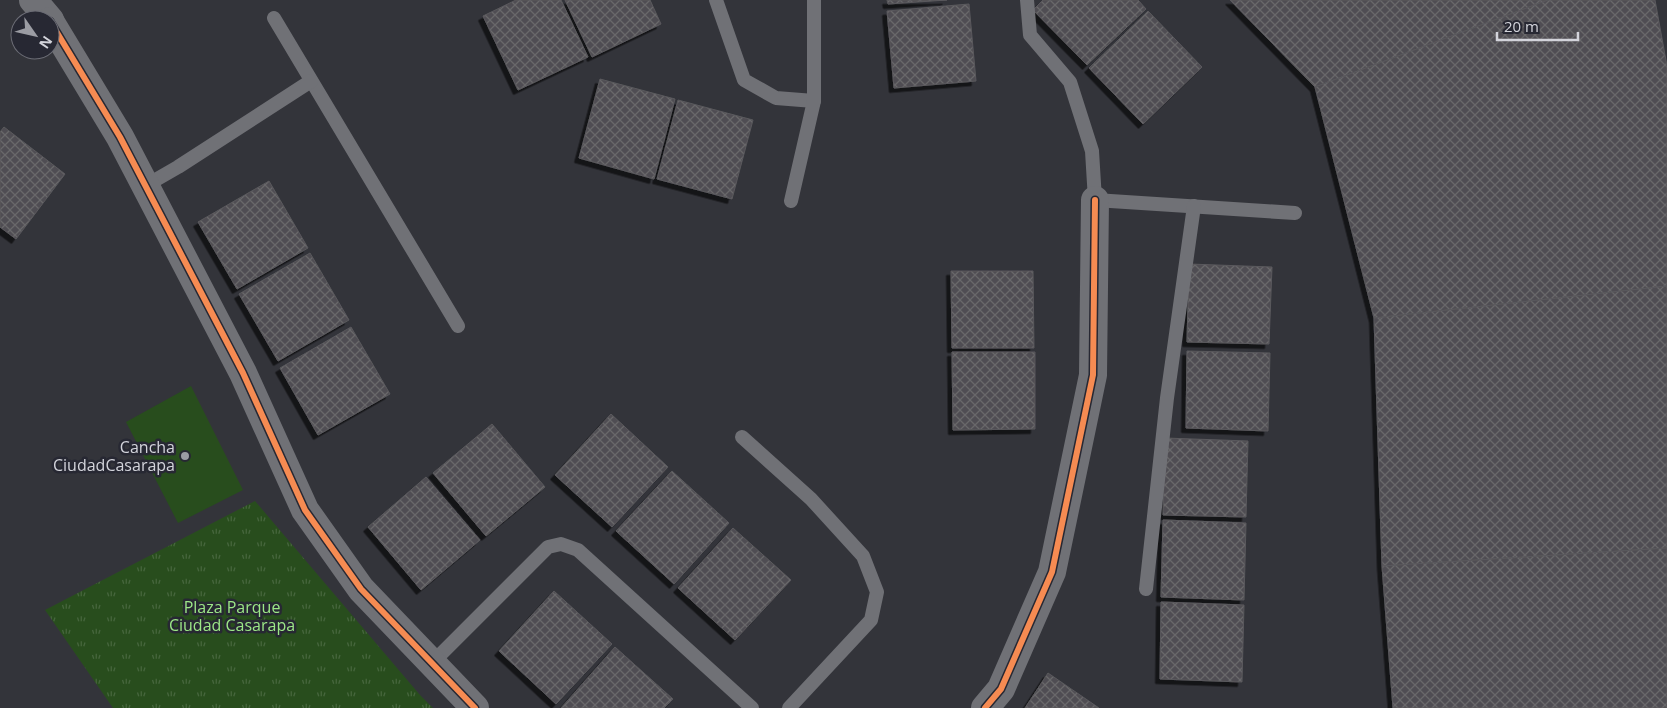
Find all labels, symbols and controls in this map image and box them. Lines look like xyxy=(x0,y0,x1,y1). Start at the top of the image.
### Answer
north arrow xyxy=(10,10,60,60)
scale bar xyxy=(1497,10,1578,42)
text: 20 m xyxy=(1504,16,1539,36)
text: N xyxy=(35,33,57,53)
place label: Cancha CiudadCasarapa xyxy=(53,436,175,476)
marker: Cancha CiudadCasarapa xyxy=(179,450,191,462)
park label: Plaza Parque Ciudad Casarapa xyxy=(169,596,295,636)

